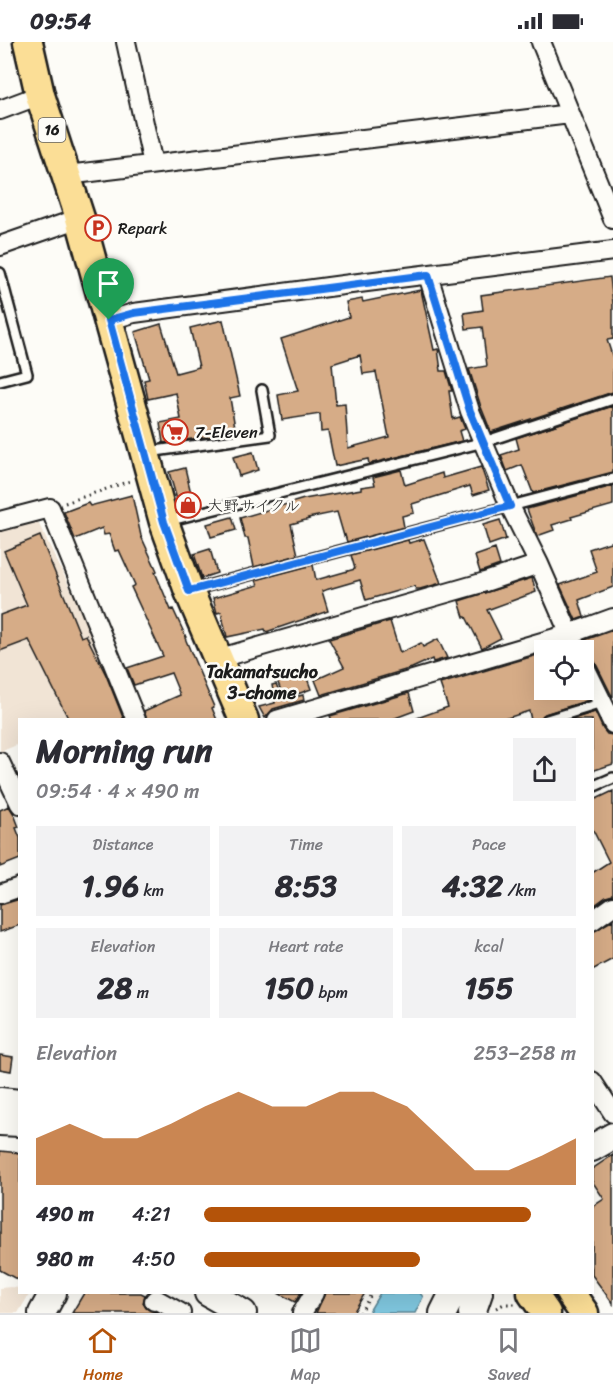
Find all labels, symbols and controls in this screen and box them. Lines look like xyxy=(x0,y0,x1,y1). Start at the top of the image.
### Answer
text: 09:54 xyxy=(30,2,91,41)
road number: 16 xyxy=(38,118,66,142)
parking icon: Repark xyxy=(83,213,113,243)
place label: Repark xyxy=(118,214,167,243)
pin xyxy=(83,258,134,320)
icon: arrive xyxy=(92,267,125,300)
supermarket icon: 7-Eleven xyxy=(160,417,190,447)
place label: 7-Eleven xyxy=(195,418,258,447)
shop icon: 大野サイクル xyxy=(173,490,203,520)
place label: 大野サイクル xyxy=(207,491,300,520)
map controls xyxy=(534,640,594,700)
button: locate xyxy=(534,640,594,700)
district label: Takamatsucho 3-chome xyxy=(206,656,319,709)
text: Morning run xyxy=(36,722,212,780)
button: share xyxy=(513,738,576,801)
text: 09:54 · 4 × 490 m xyxy=(36,774,199,809)
text: Distance xyxy=(93,830,153,859)
text: Time xyxy=(289,830,323,859)
text: Pace xyxy=(472,830,506,859)
text: 1.96 xyxy=(82,859,139,913)
text: 8:53 xyxy=(275,859,337,913)
text: 4:32 xyxy=(442,859,503,913)
text: km xyxy=(139,876,164,905)
text: /km xyxy=(503,876,536,905)
text: Elevation xyxy=(91,932,155,961)
text: Heart rate xyxy=(268,932,344,961)
text: kcal xyxy=(474,932,504,961)
text: 28 xyxy=(97,961,132,1015)
text: 150 xyxy=(264,961,314,1015)
text: 155 xyxy=(464,961,514,1015)
text: m xyxy=(132,978,149,1007)
text: bpm xyxy=(314,978,348,1007)
text: Elevation xyxy=(36,1036,117,1071)
text: 253–258 m xyxy=(474,1036,576,1071)
text: 490 m xyxy=(36,1197,94,1232)
text: 4:21 xyxy=(132,1197,171,1232)
text: 980 m xyxy=(36,1242,94,1277)
text: 4:50 xyxy=(132,1242,175,1277)
tab: Home xyxy=(83,1324,123,1389)
tab: Map xyxy=(289,1324,322,1389)
tab: Saved xyxy=(488,1324,530,1389)

